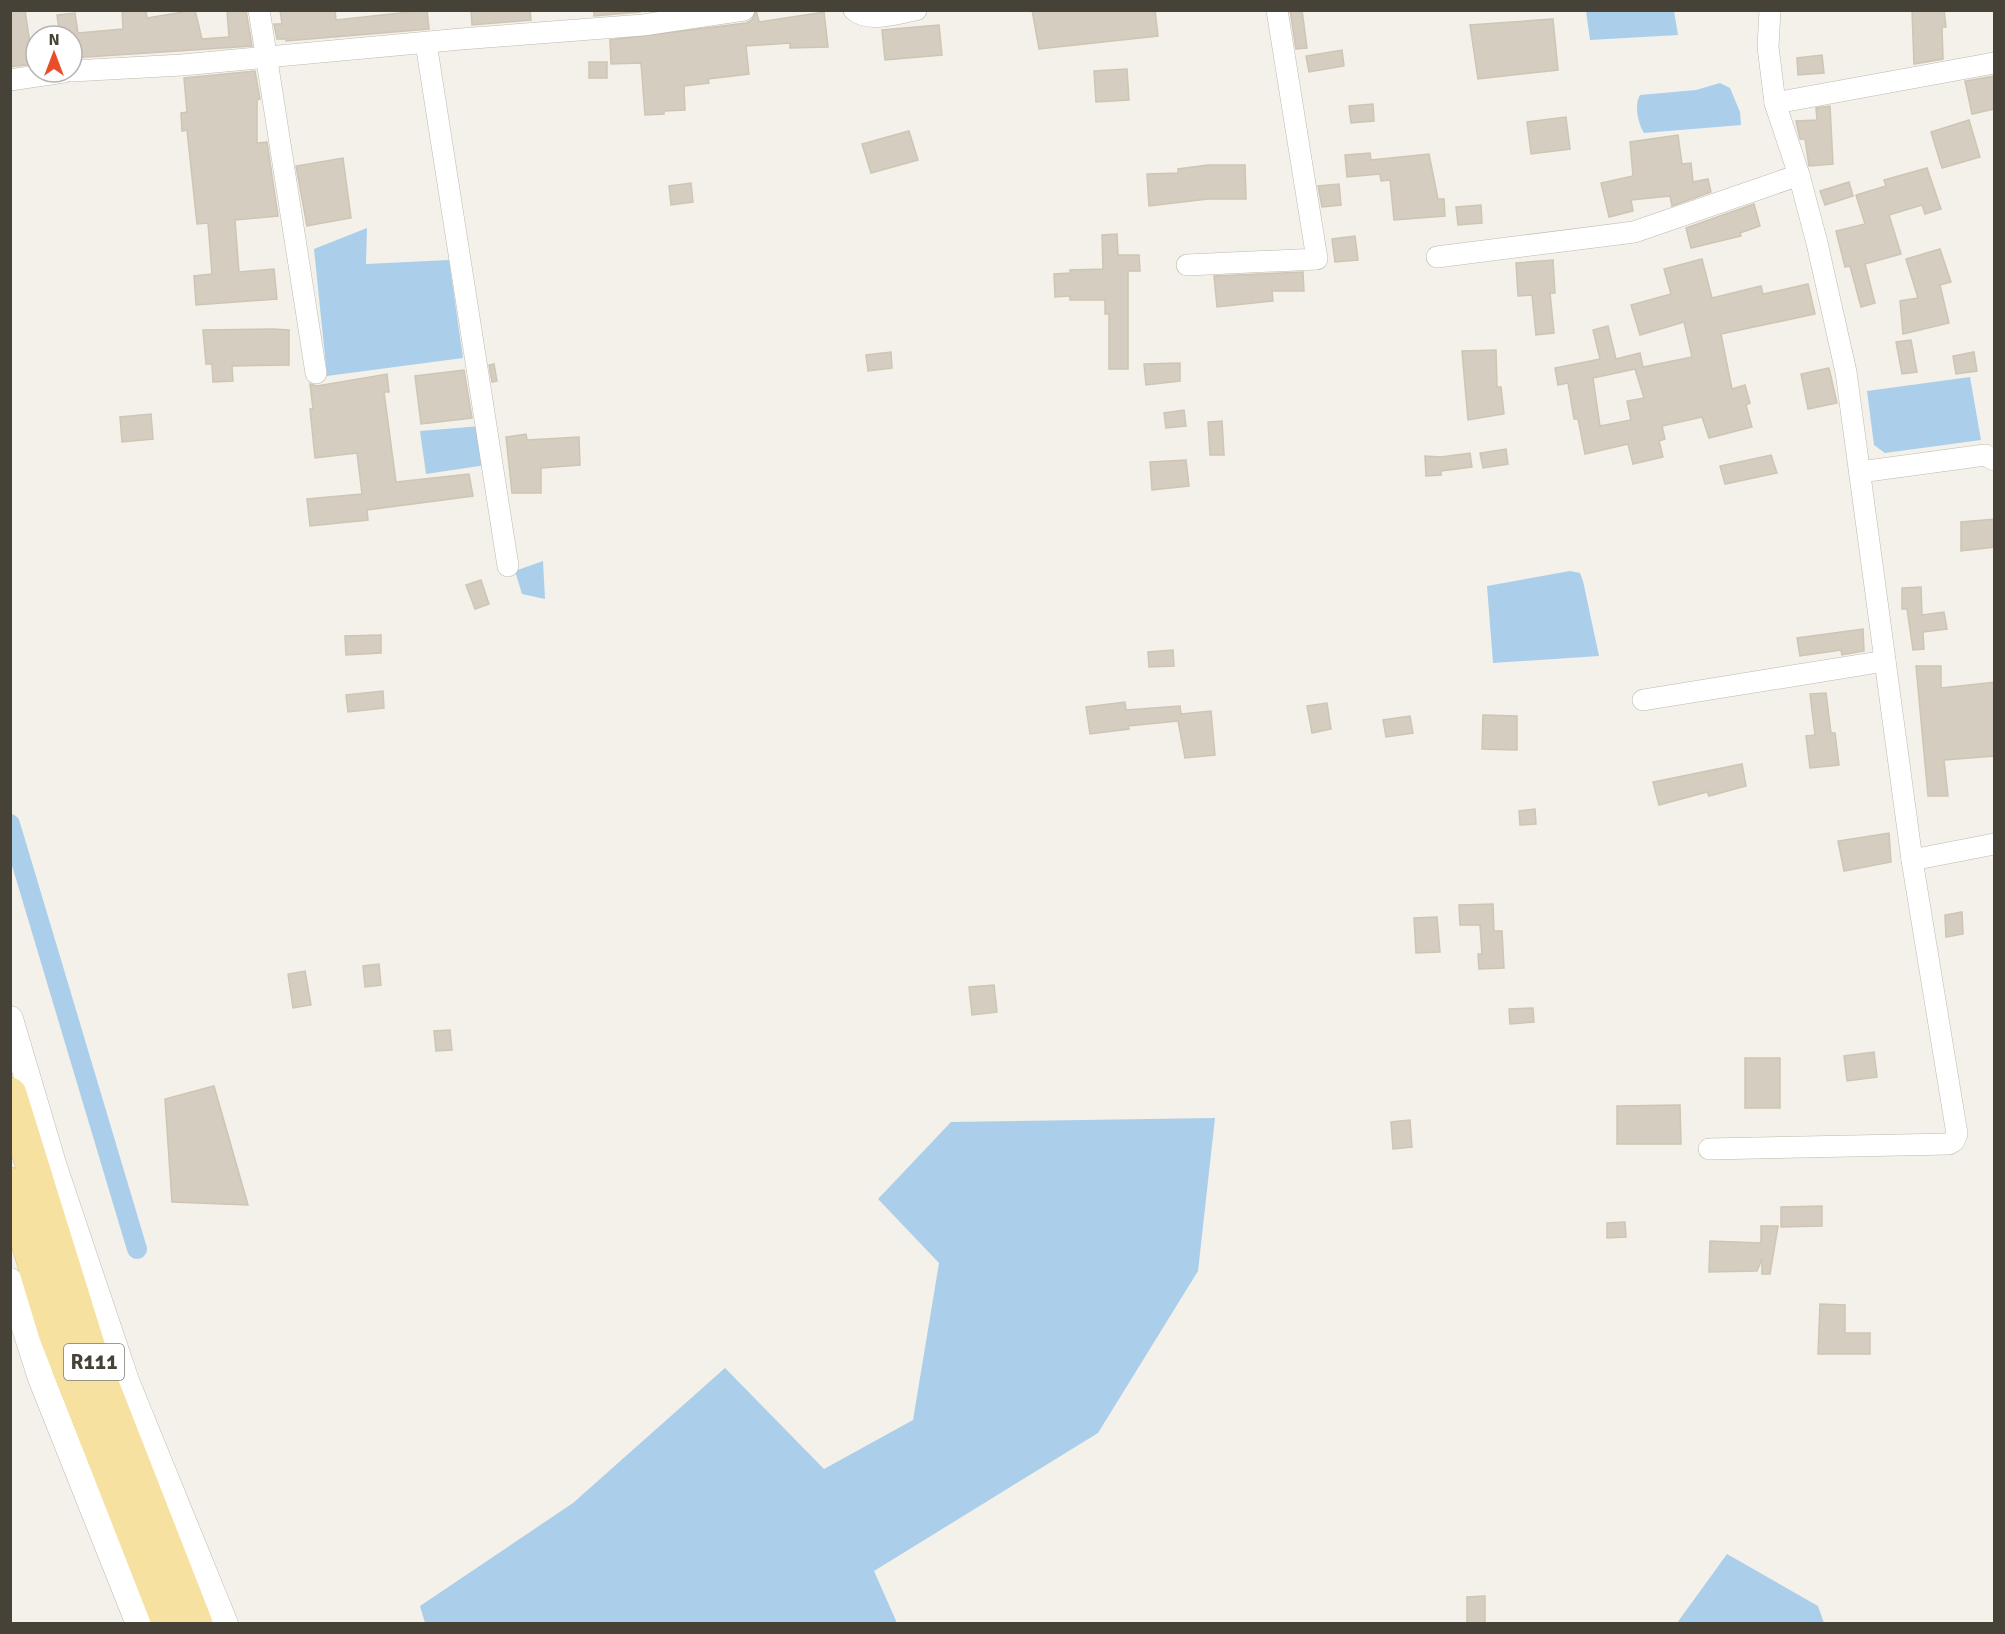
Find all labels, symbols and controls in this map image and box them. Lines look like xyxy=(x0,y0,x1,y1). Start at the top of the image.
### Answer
north arrow xyxy=(24,24,84,84)
text: N xyxy=(48,30,60,50)
road number: R111 xyxy=(64,1344,124,1380)

